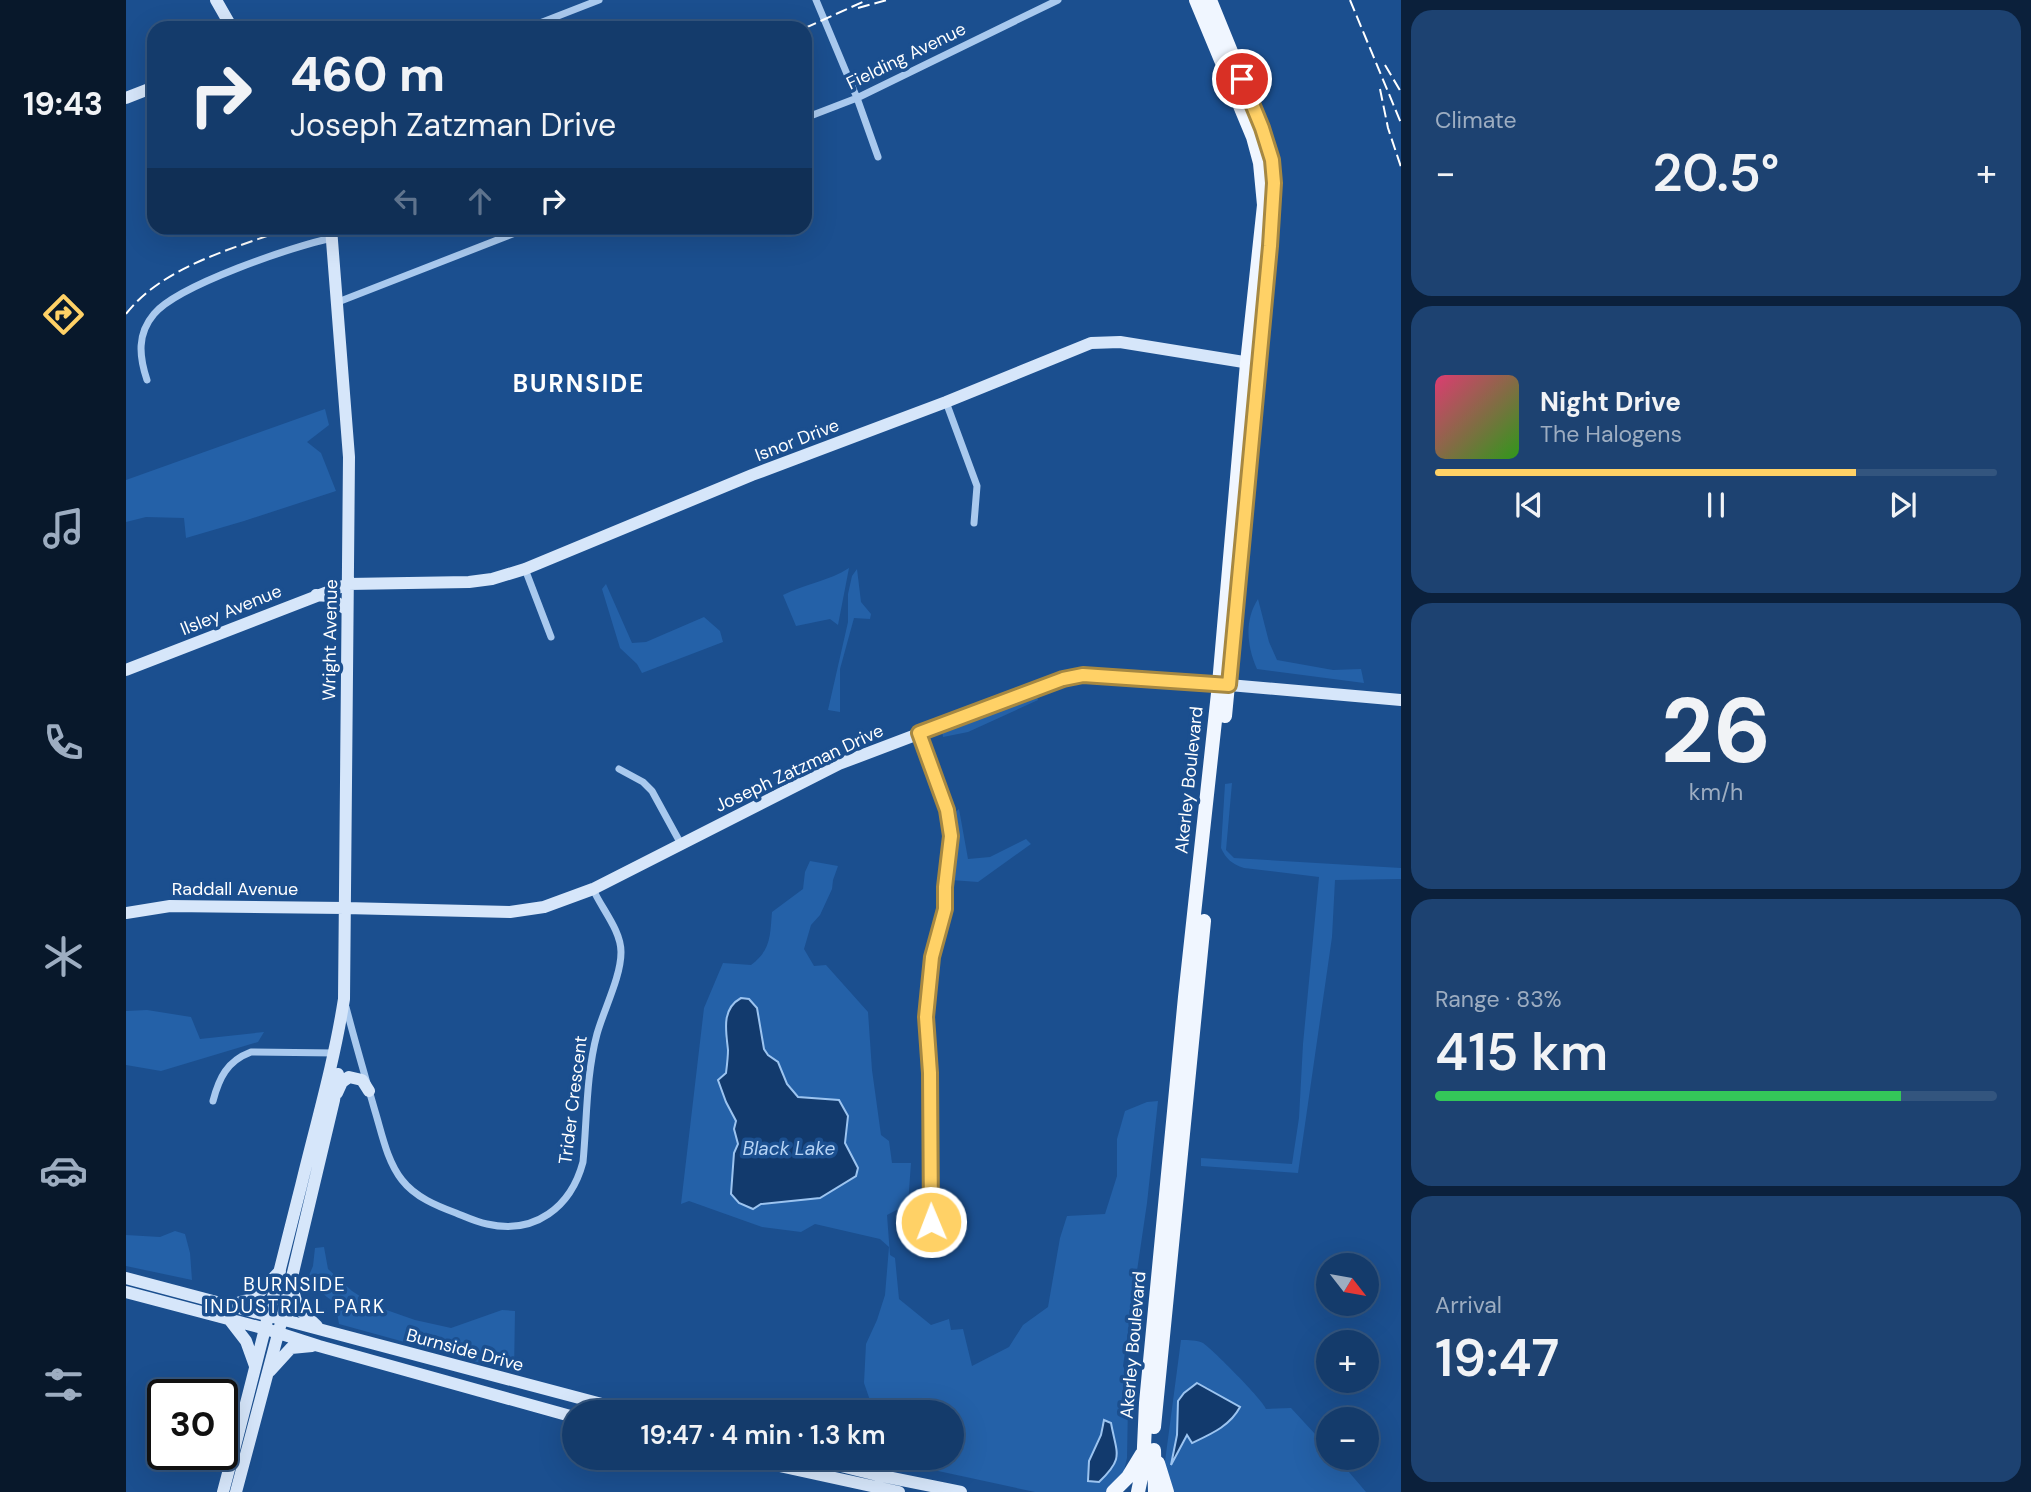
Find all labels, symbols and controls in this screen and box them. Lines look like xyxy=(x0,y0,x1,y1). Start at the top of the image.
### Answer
street label: Fielding Avenue xyxy=(842,17,970,95)
text: 460 m xyxy=(290,42,445,106)
icon: right xyxy=(175,49,266,140)
pin xyxy=(1212,49,1272,109)
icon: arrive xyxy=(1223,60,1261,98)
text: 19:43 xyxy=(23,83,103,125)
text: Joseph Zatzman Drive xyxy=(290,104,616,146)
text: Climate xyxy=(1435,105,1517,135)
text: 20.5° xyxy=(1653,139,1779,207)
text: − xyxy=(1435,148,1456,198)
text: + xyxy=(1976,148,1997,198)
icon: left xyxy=(388,182,426,220)
icon: ahead xyxy=(461,182,499,220)
icon: right xyxy=(534,182,572,220)
icon: directions xyxy=(39,290,88,339)
district label: BURNSIDE xyxy=(513,368,645,399)
text: Night Drive xyxy=(1540,385,1681,419)
street label: Isnor Drive xyxy=(751,413,843,467)
text: The Halogens xyxy=(1540,419,1682,449)
icon: previous xyxy=(1510,486,1548,524)
icon: pause xyxy=(1697,486,1735,524)
icon: next xyxy=(1884,486,1922,524)
icon: music xyxy=(39,504,88,553)
street label: Ilsley Avenue xyxy=(177,579,285,641)
street label: Wright Avenue xyxy=(317,579,343,701)
text: 26 xyxy=(1661,672,1771,790)
street label: Akerley Boulevard xyxy=(1169,705,1209,855)
icon: phone xyxy=(39,718,88,767)
street label: Joseph Zatzman Drive xyxy=(711,718,887,818)
text: km/h xyxy=(1689,777,1743,807)
street label: Raddall Avenue xyxy=(172,877,298,901)
icon: climate xyxy=(39,932,88,981)
text: Range · 83% xyxy=(1435,984,1562,1014)
text: 415 km xyxy=(1435,1018,1608,1086)
street label: Trider Crescent xyxy=(553,1034,593,1166)
water label: Black Lake xyxy=(743,1136,836,1161)
icon: car xyxy=(39,1146,88,1195)
position arrow xyxy=(894,1185,968,1259)
north arrow xyxy=(1316,1253,1379,1316)
map controls xyxy=(1316,1253,1379,1470)
street label: Akerley Boulevard xyxy=(1115,1270,1151,1420)
district label: BURNSIDE INDUSTRIAL PARK xyxy=(204,1272,386,1319)
text: Arrival xyxy=(1435,1290,1502,1320)
street label: Burnside Drive xyxy=(404,1323,526,1377)
text: 19:47 xyxy=(1435,1324,1560,1392)
button: + xyxy=(1316,1330,1379,1393)
icon: filters xyxy=(39,1360,88,1409)
speed limit sign: 30 xyxy=(147,1379,238,1470)
button: − xyxy=(1316,1407,1379,1470)
text: 19:47 · 4 min · 1.3 km xyxy=(640,1418,886,1452)

